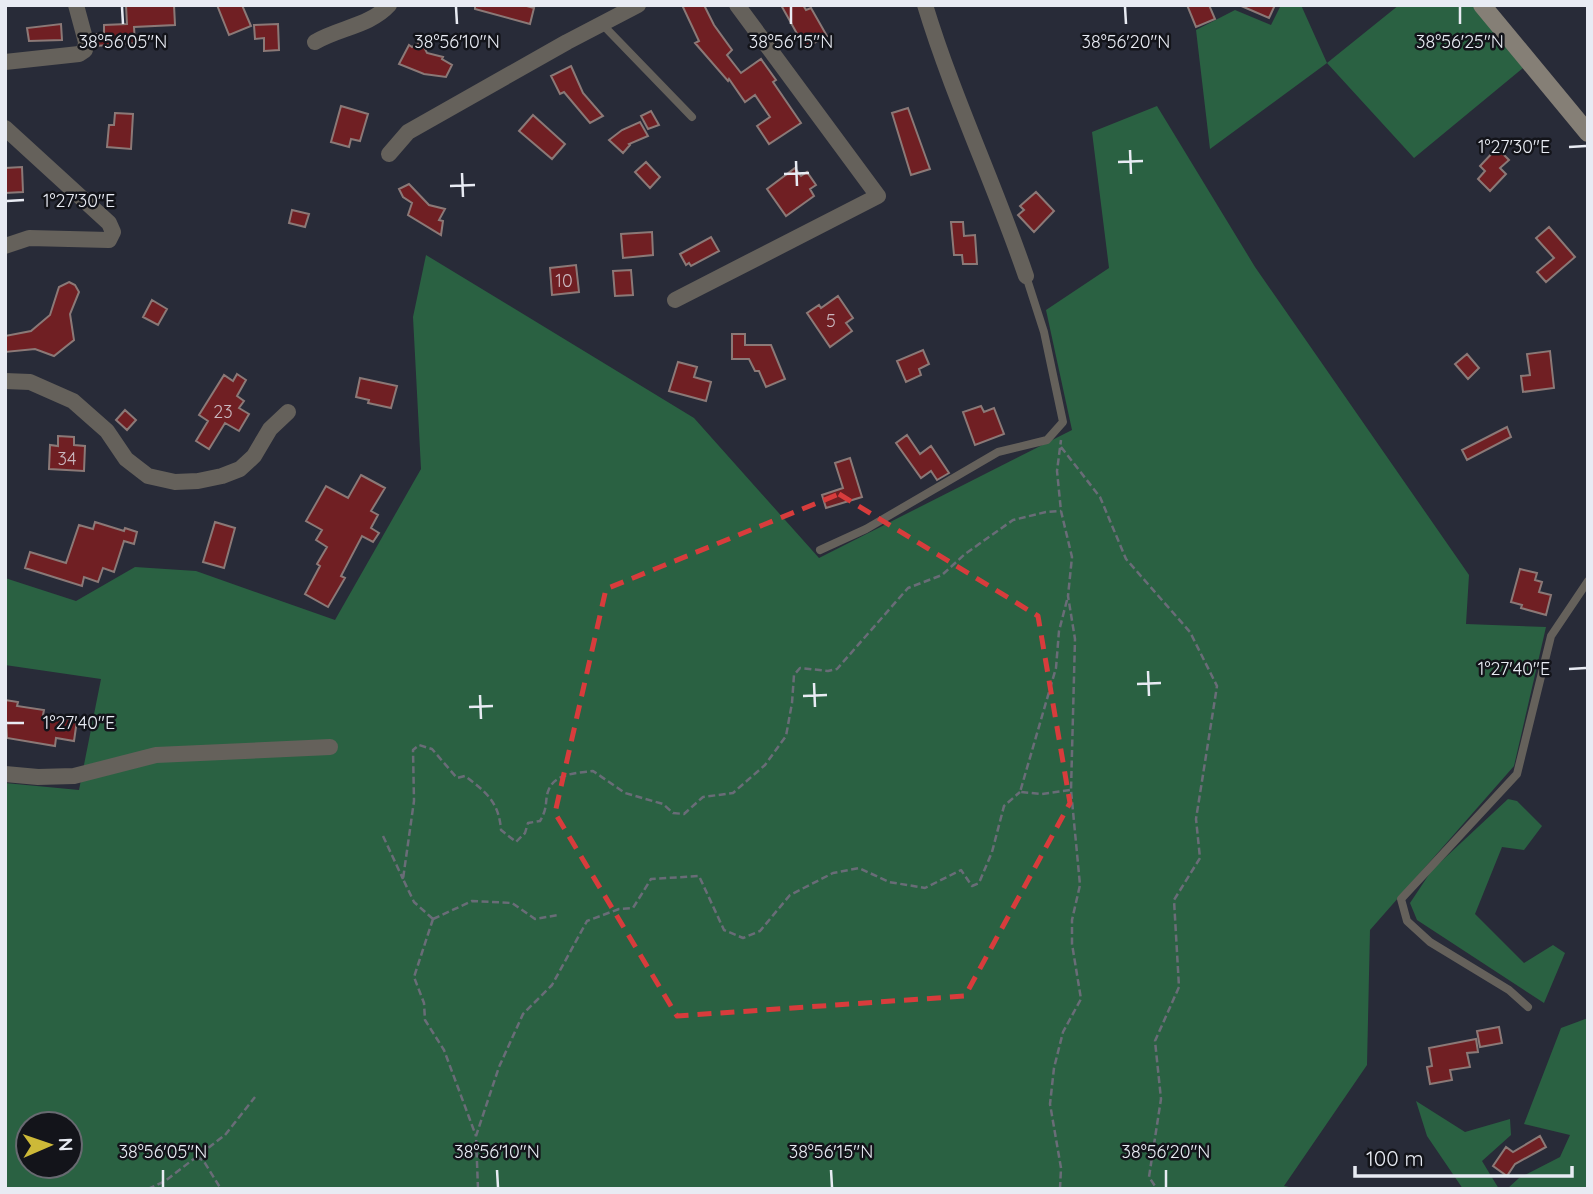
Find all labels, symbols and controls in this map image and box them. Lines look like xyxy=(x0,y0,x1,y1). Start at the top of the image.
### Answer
text: 38°56'05"N xyxy=(79,30,167,53)
text: 38°56'10"N xyxy=(414,30,500,53)
text: 38°56'15"N xyxy=(749,30,833,53)
text: 38°56'20"N xyxy=(1082,30,1170,53)
text: 38°56'25"N xyxy=(1416,30,1504,53)
text: 1°27'30"E xyxy=(1478,135,1550,158)
text: 1°27'30"E xyxy=(43,189,115,212)
house number: 10 xyxy=(555,269,573,292)
house number: 5 xyxy=(826,309,836,332)
house number: 23 xyxy=(213,400,233,423)
house number: 34 xyxy=(58,447,76,470)
text: 1°27'40"E xyxy=(1478,657,1550,680)
text: 1°27'40"E xyxy=(43,711,115,734)
north arrow xyxy=(14,1110,84,1180)
scale bar xyxy=(1355,1134,1572,1178)
text: N xyxy=(54,1137,78,1152)
text: 38°56'05"N xyxy=(119,1140,207,1163)
text: 38°56'10"N xyxy=(454,1140,540,1163)
text: 38°56'15"N xyxy=(789,1140,873,1163)
text: 38°56'20"N xyxy=(1122,1140,1210,1163)
text: 100 m xyxy=(1366,1145,1424,1171)

